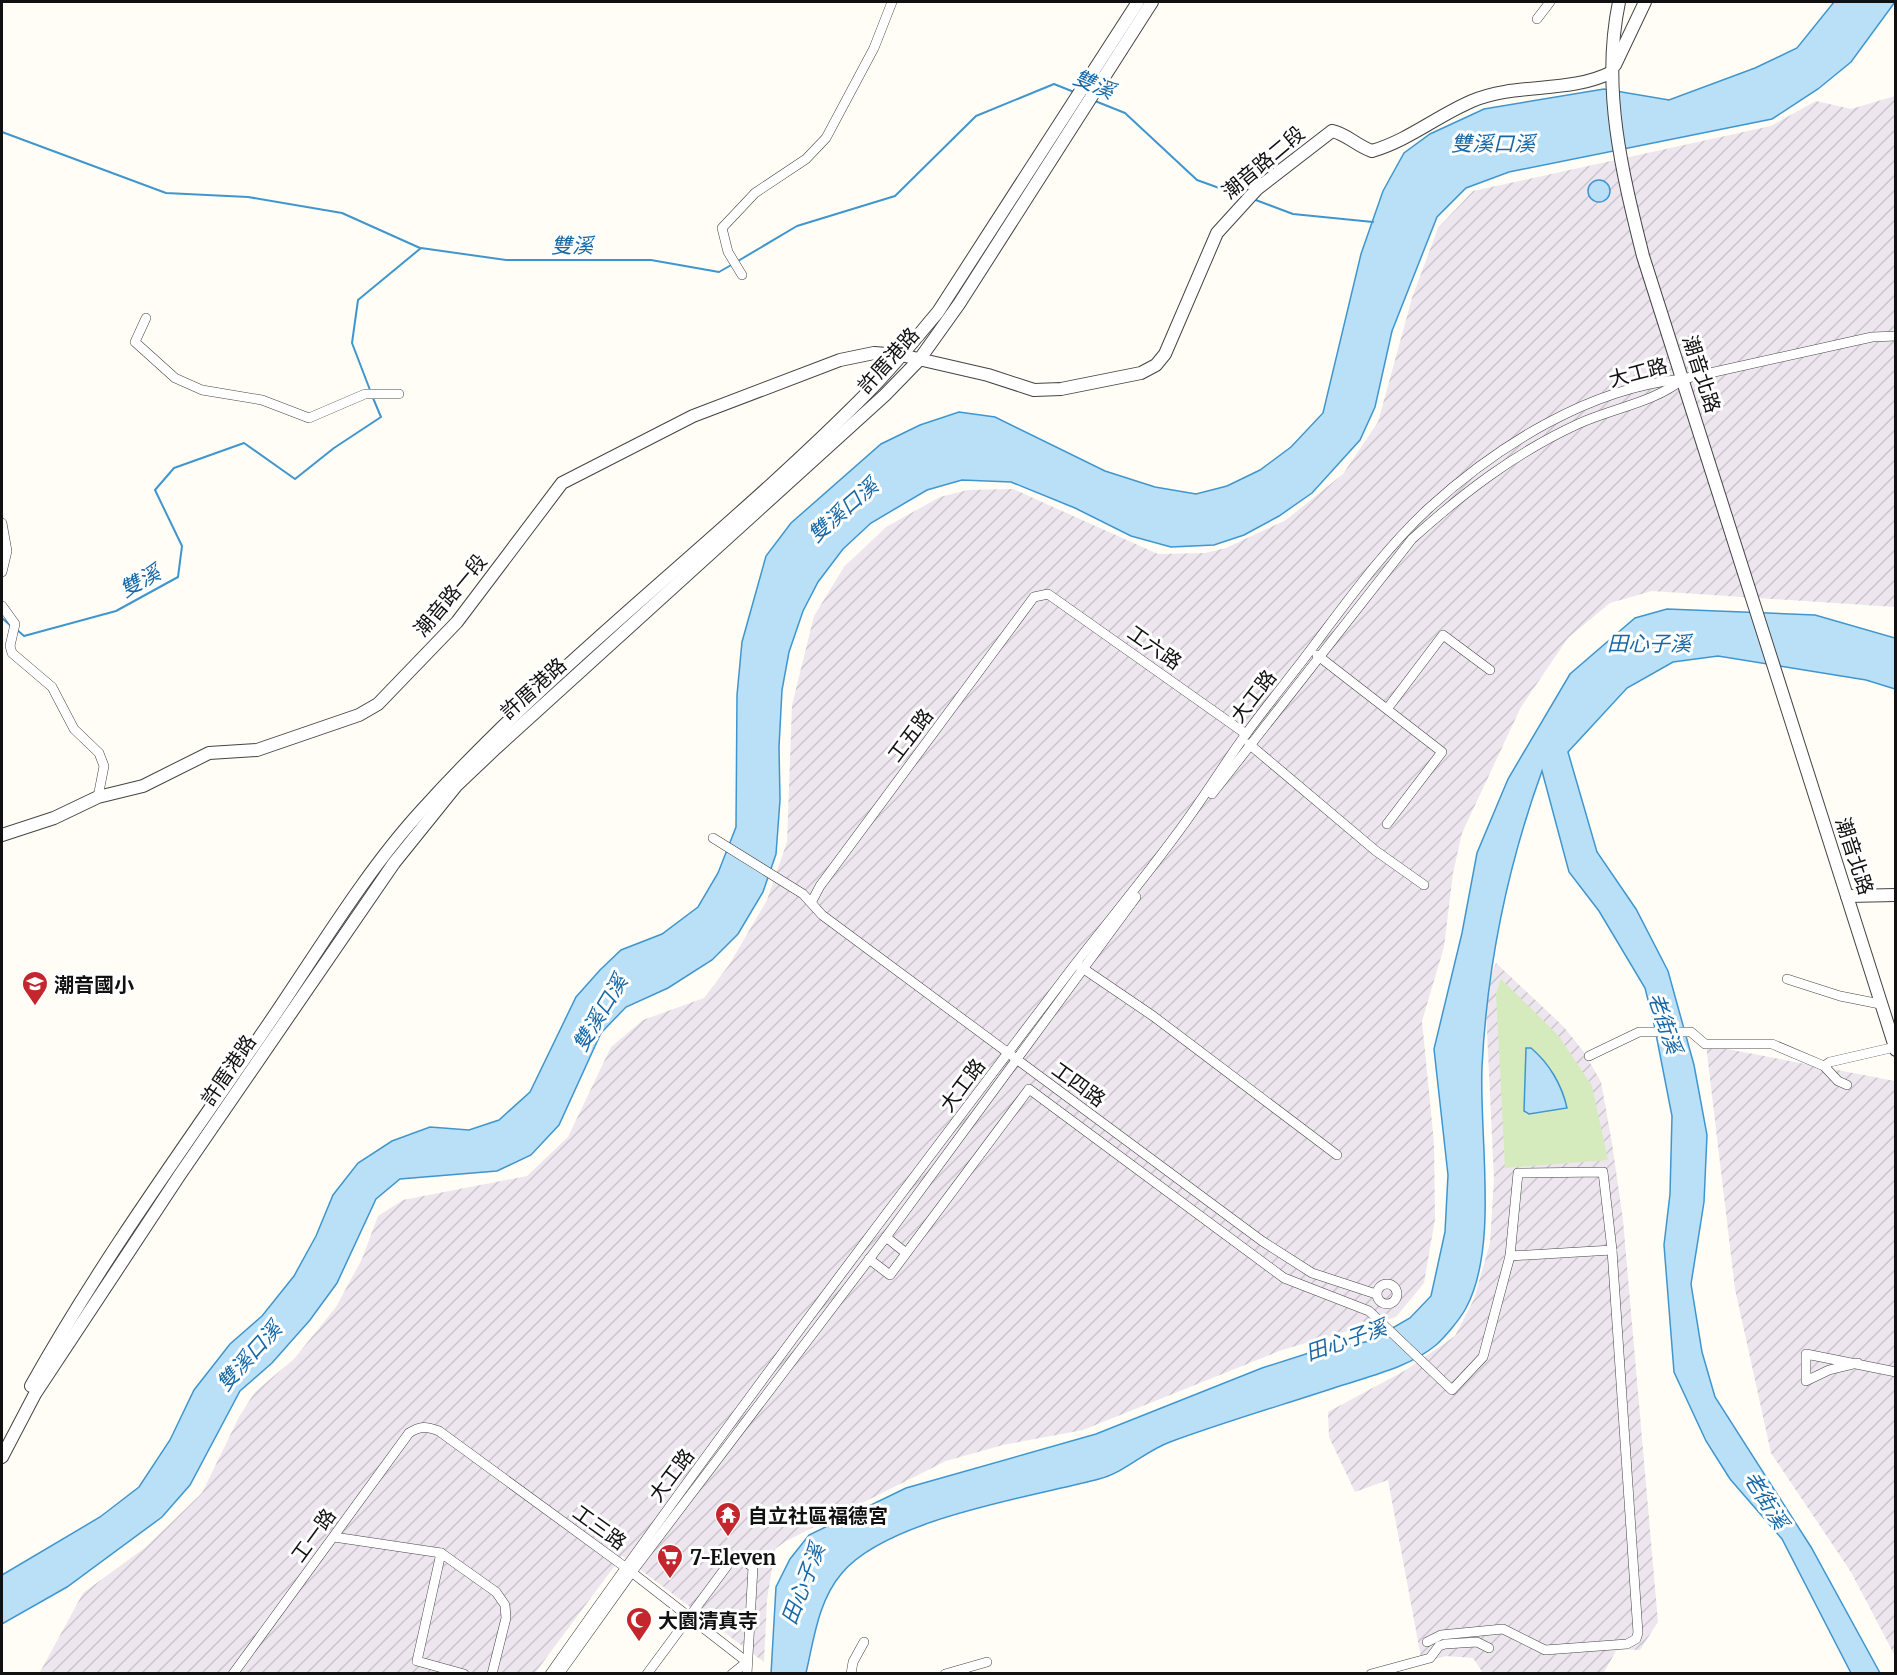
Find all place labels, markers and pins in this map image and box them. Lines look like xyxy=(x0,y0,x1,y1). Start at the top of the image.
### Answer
school or university icon: 潮音國小 xyxy=(20,969,50,1007)
place label: 潮音國小 xyxy=(54,972,134,997)
temple icon: 自立社區福德宮 xyxy=(713,1500,743,1538)
place label: 自立社區福德宮 xyxy=(748,1503,888,1528)
supermarket icon: 7-Eleven xyxy=(655,1542,685,1580)
place label: 7-Eleven xyxy=(690,1545,777,1570)
mosque icon: 大園清真寺 xyxy=(624,1605,654,1643)
place label: 大園清真寺 xyxy=(658,1608,758,1633)

